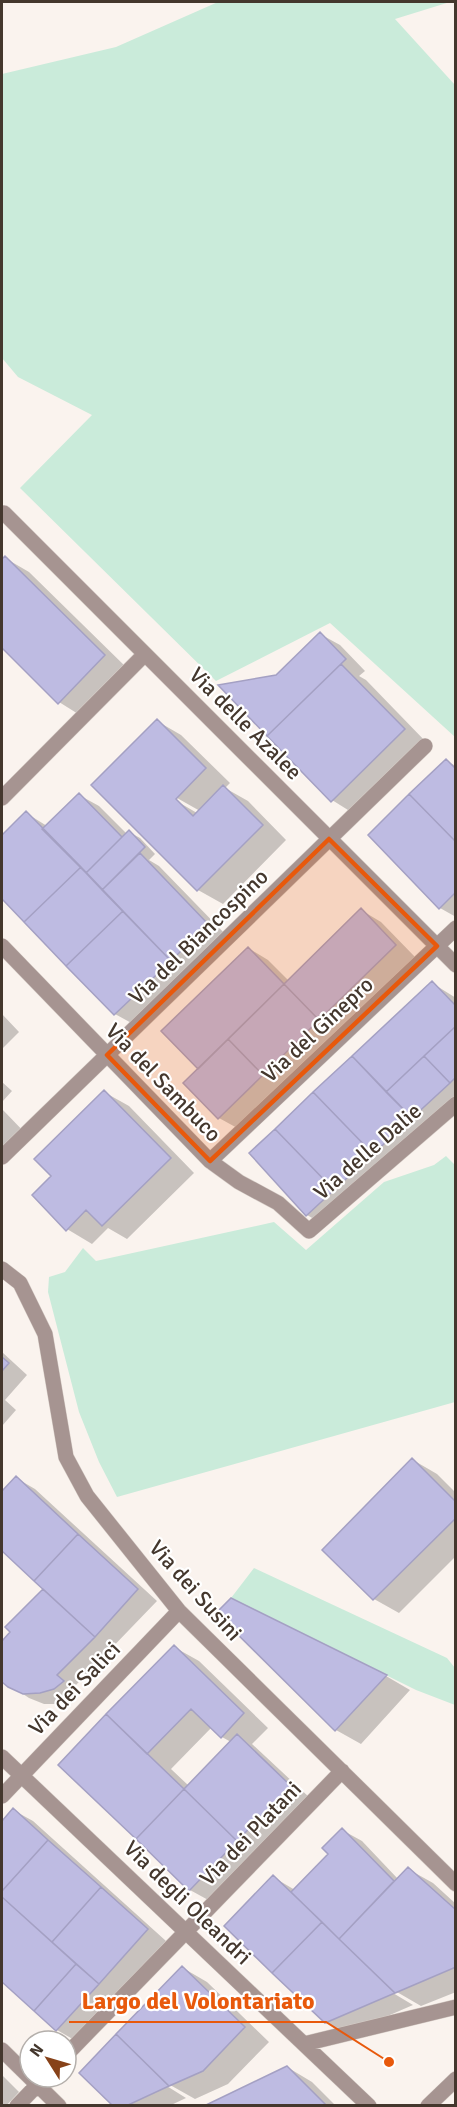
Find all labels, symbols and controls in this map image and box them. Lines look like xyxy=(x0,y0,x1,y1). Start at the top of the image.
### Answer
street label: Via delle Azalee xyxy=(184,661,308,785)
street label: Via del Biancospino xyxy=(123,863,274,1010)
street label: Via del Ginepro xyxy=(256,971,379,1088)
street label: Via del Sambuco xyxy=(100,1017,227,1147)
street label: Via delle Dalie xyxy=(308,1097,427,1206)
street label: Via dei Susini xyxy=(143,1535,248,1646)
street label: Via dei Salici xyxy=(23,1636,126,1741)
street label: Via dei Platani xyxy=(194,1775,307,1891)
street label: Via degli Oleandri xyxy=(118,1835,257,1970)
callout: Largo del Volontariato xyxy=(69,1980,326,2022)
text: Largo del Volontariato xyxy=(81,1986,315,2016)
north arrow xyxy=(18,2029,78,2089)
text: N xyxy=(25,2040,48,2061)

